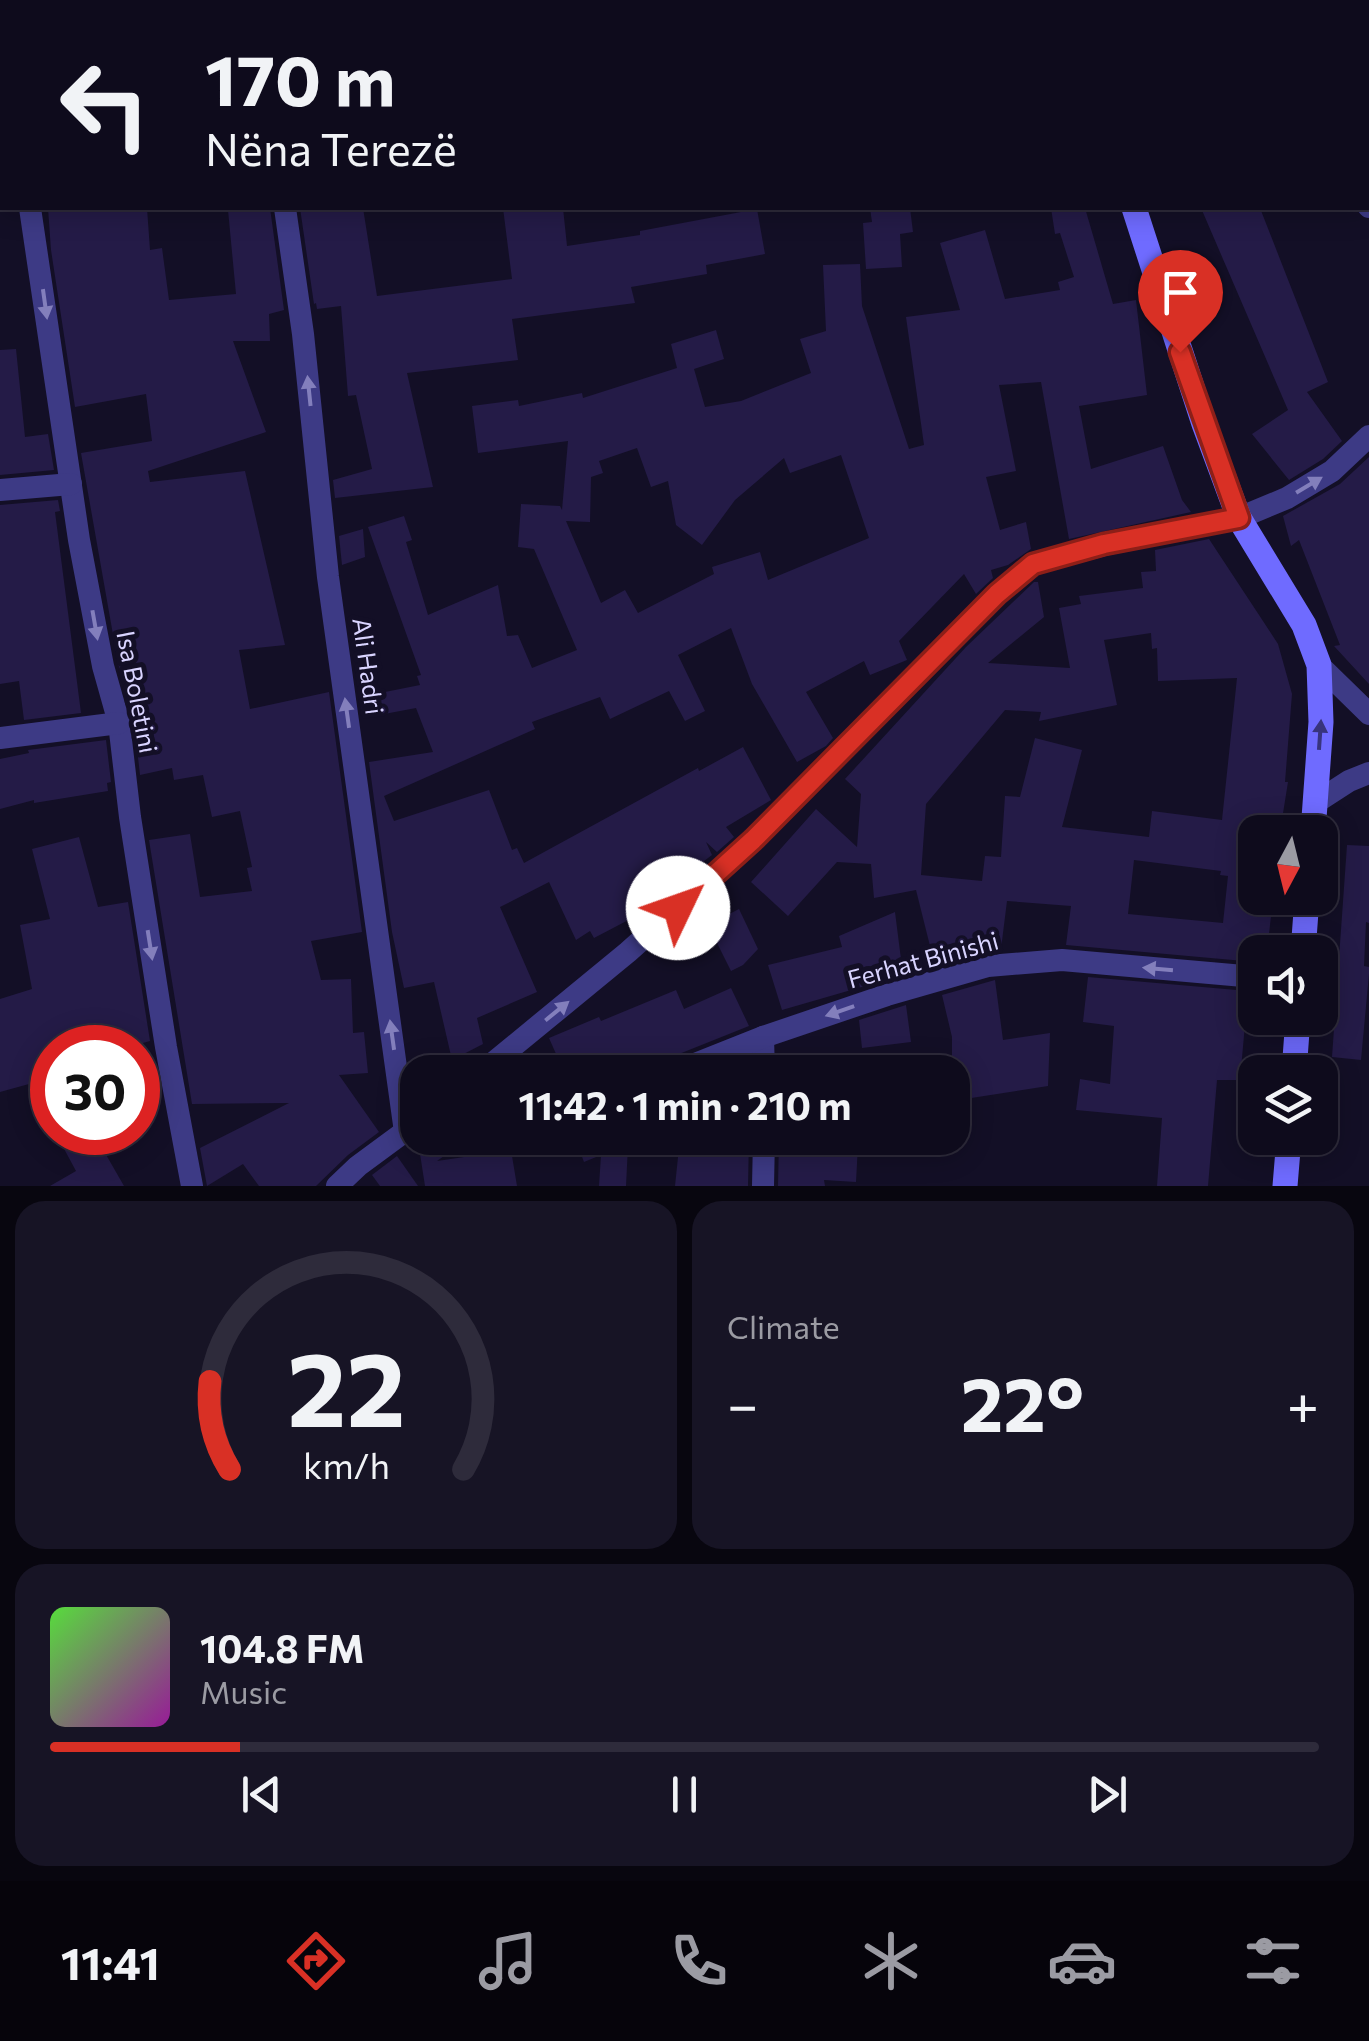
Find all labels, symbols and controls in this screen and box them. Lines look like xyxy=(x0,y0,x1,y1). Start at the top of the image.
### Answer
text: 170 m xyxy=(205,35,396,120)
icon: left xyxy=(40,40,170,170)
text: Nëna Terezë xyxy=(205,120,457,175)
pin xyxy=(1138,250,1223,353)
icon: arrive xyxy=(1153,265,1208,320)
one-way arrow xyxy=(37,289,53,320)
one-way arrow xyxy=(300,374,316,406)
one-way arrow xyxy=(1295,477,1323,494)
one-way arrow xyxy=(88,610,103,641)
street label: Ali Hadri xyxy=(347,616,391,716)
street label: Isa Boletini xyxy=(111,628,165,756)
one-way arrow xyxy=(338,697,354,729)
one-way arrow xyxy=(1312,719,1328,751)
north arrow xyxy=(1238,815,1338,915)
map controls xyxy=(1238,815,1338,1155)
position arrow xyxy=(626,856,730,960)
street label: Ferhat Binishi xyxy=(844,925,1001,994)
one-way arrow xyxy=(143,930,158,961)
button: sound xyxy=(1238,935,1338,1035)
one-way arrow xyxy=(1141,960,1173,976)
one-way arrow xyxy=(545,1000,570,1022)
one-way arrow xyxy=(825,1004,855,1019)
one-way arrow xyxy=(383,1019,399,1051)
speed limit sign: 30 xyxy=(30,1025,160,1155)
button: layers xyxy=(1238,1055,1338,1155)
text: 11:42 · 1 min · 210 m xyxy=(519,1081,851,1128)
text: Climate xyxy=(727,1306,840,1346)
text: 22 xyxy=(287,1321,405,1448)
text: 22° xyxy=(961,1356,1084,1447)
text: − xyxy=(727,1369,758,1436)
text: + xyxy=(1287,1369,1319,1436)
text: km/h xyxy=(303,1443,389,1486)
text: 104.8 FM xyxy=(200,1624,364,1671)
text: Music xyxy=(200,1671,287,1711)
icon: previous xyxy=(234,1767,289,1822)
icon: pause xyxy=(657,1767,712,1822)
icon: next xyxy=(1080,1767,1135,1822)
icon: directions xyxy=(281,1926,351,1996)
icon: music xyxy=(473,1926,543,1996)
icon: phone xyxy=(664,1926,734,1996)
icon: climate xyxy=(856,1926,926,1996)
icon: car xyxy=(1047,1926,1117,1996)
icon: filters xyxy=(1238,1926,1308,1996)
text: 11:41 xyxy=(61,1934,160,1989)

